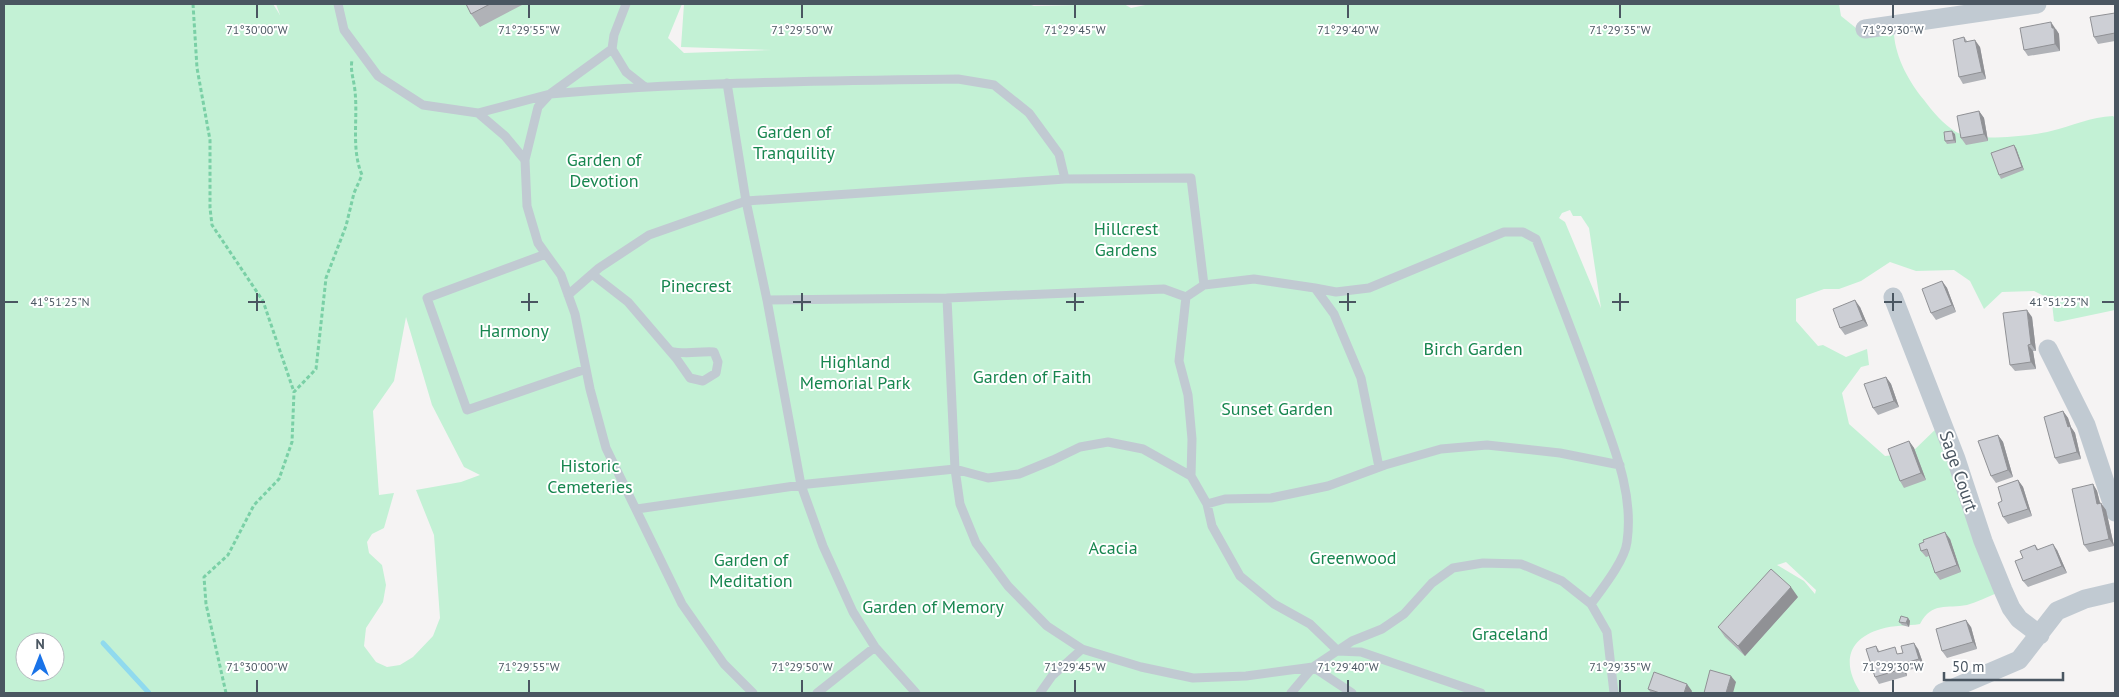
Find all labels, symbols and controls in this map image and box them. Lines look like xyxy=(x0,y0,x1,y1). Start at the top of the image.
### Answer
text: 71°30'00"W xyxy=(226,22,288,37)
text: 71°29'55"W xyxy=(498,22,560,37)
text: 71°29'50"W xyxy=(771,22,833,37)
text: 71°29'45"W xyxy=(1044,22,1106,37)
text: 71°29'40"W xyxy=(1317,22,1379,37)
text: 71°29'35"W xyxy=(1589,22,1651,37)
text: 71°29'30"W xyxy=(1862,22,1924,37)
park label: Garden of Tranquility xyxy=(753,120,835,164)
park label: Garden of Devotion xyxy=(567,148,643,192)
park label: Hillcrest Gardens xyxy=(1094,217,1158,261)
park label: Pinecrest xyxy=(661,274,731,297)
text: 41°51'25"N xyxy=(30,294,90,309)
text: 41°51'25"N xyxy=(2029,294,2089,309)
park label: Harmony xyxy=(479,319,549,342)
park label: Birch Garden xyxy=(1424,337,1522,360)
park label: Highland Memorial Park xyxy=(800,350,911,394)
park label: Garden of Faith xyxy=(973,365,1091,388)
park label: Sunset Garden xyxy=(1221,397,1333,420)
street label: Sage Court xyxy=(1934,428,1984,514)
park label: Historic Cemeteries xyxy=(547,454,633,498)
park label: Acacia xyxy=(1088,536,1138,559)
park label: Greenwood xyxy=(1309,546,1397,569)
park label: Garden of Meditation xyxy=(709,548,793,592)
park label: Garden of Memory xyxy=(862,595,1004,618)
park label: Graceland xyxy=(1472,622,1548,645)
north arrow xyxy=(15,632,65,682)
text: N xyxy=(35,635,45,653)
scale bar xyxy=(1944,650,2063,682)
text: 50 m xyxy=(1952,657,1985,676)
text: 71°30'00"W xyxy=(226,659,288,674)
text: 71°29'55"W xyxy=(498,659,560,674)
text: 71°29'50"W xyxy=(771,659,833,674)
text: 71°29'45"W xyxy=(1044,659,1106,674)
text: 71°29'40"W xyxy=(1317,659,1379,674)
text: 71°29'35"W xyxy=(1589,659,1651,674)
text: 71°29'30"W xyxy=(1862,659,1924,674)

